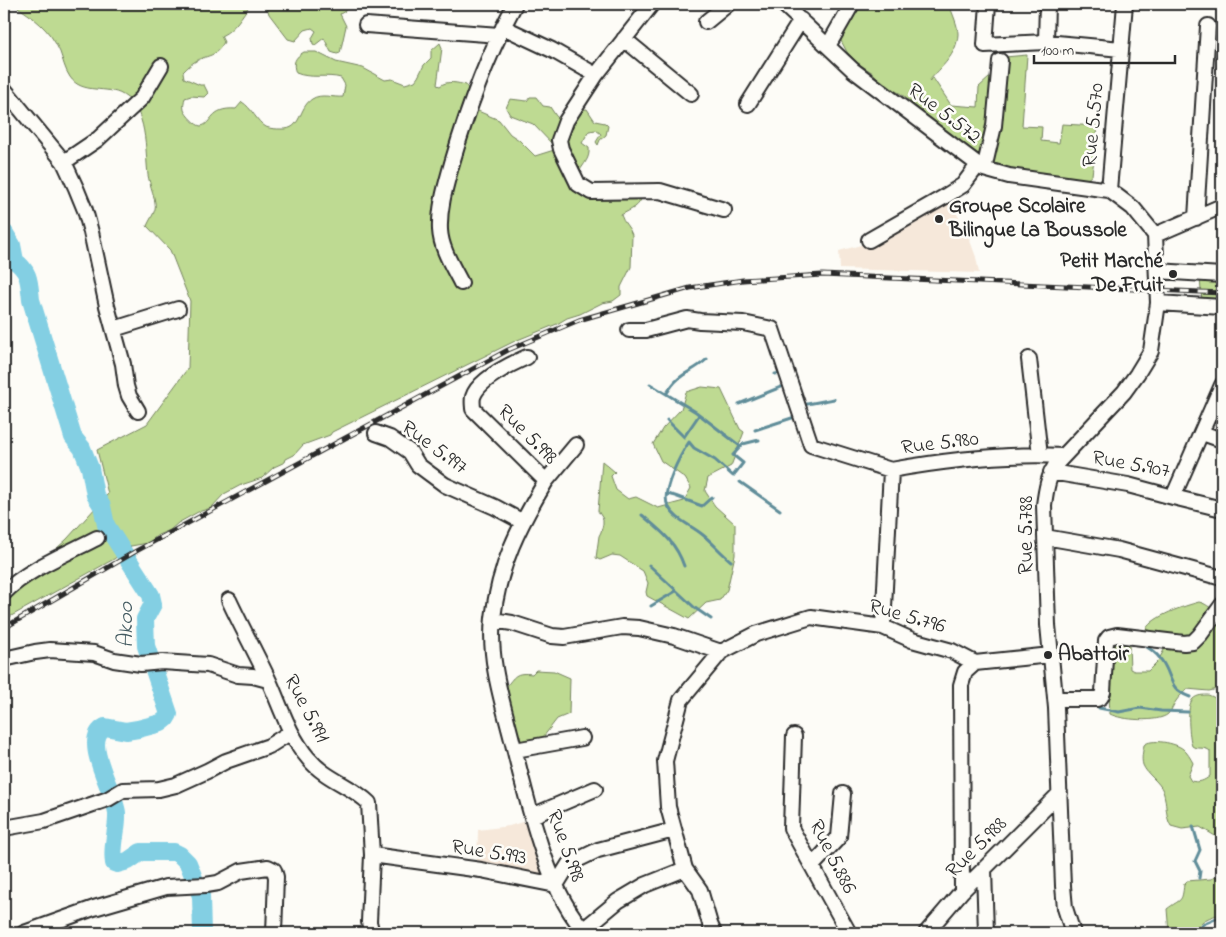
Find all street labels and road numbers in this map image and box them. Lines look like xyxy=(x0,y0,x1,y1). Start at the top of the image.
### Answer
street label: Rue 5.572 xyxy=(901,76,987,152)
street label: Rue 5.570 xyxy=(1075,82,1113,168)
street label: Rue 5.998 xyxy=(490,398,564,472)
street label: Rue 5.997 xyxy=(395,414,474,483)
street label: Rue 5.980 xyxy=(900,424,980,464)
street label: Rue 5.907 xyxy=(1090,443,1173,487)
street label: Rue 5.788 xyxy=(1012,495,1042,574)
street label: Rue 5.796 xyxy=(865,592,949,642)
street label: Rue 5.991 xyxy=(275,669,337,749)
street label: Rue 5.998 xyxy=(538,806,592,886)
street label: Rue 5.988 xyxy=(939,810,1015,886)
street label: Rue 5.886 xyxy=(801,815,863,899)
street label: Rue 5.993 xyxy=(449,832,529,874)

